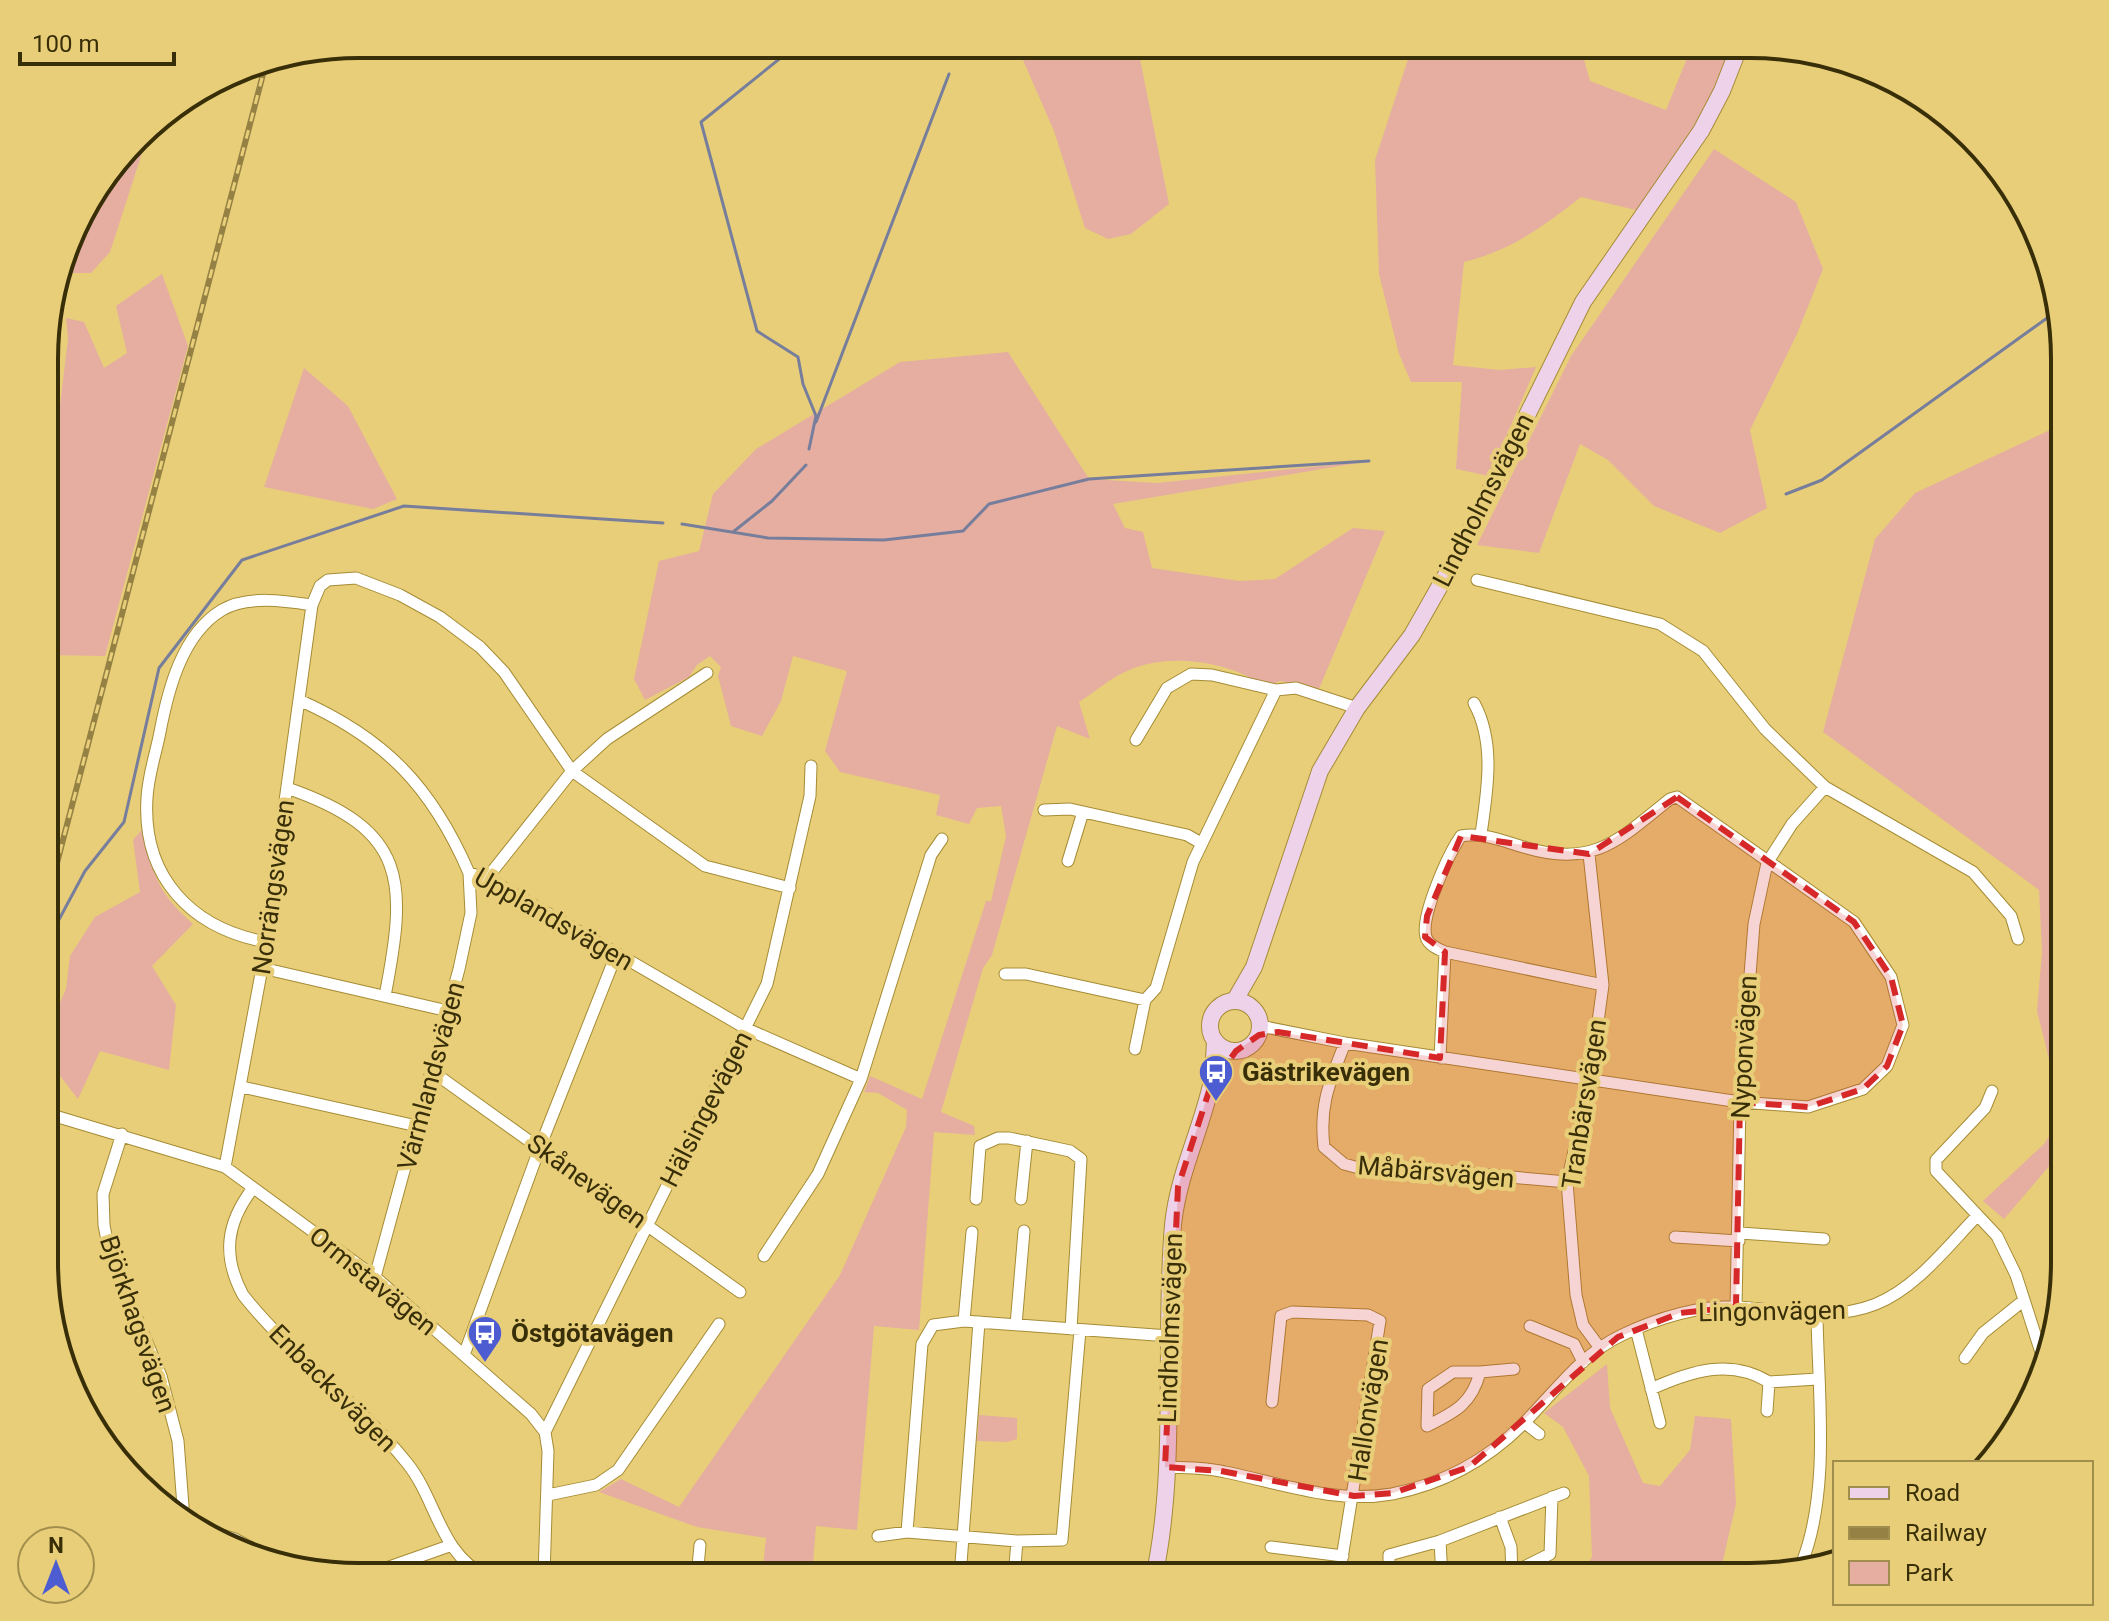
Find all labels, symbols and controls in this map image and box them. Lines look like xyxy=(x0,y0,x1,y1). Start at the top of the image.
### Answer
scale bar xyxy=(20,16,174,66)
text: 100 m xyxy=(32,30,99,58)
street label: Lindholmsvägen xyxy=(1426,408,1540,592)
street label: Norrängsvägen xyxy=(246,798,300,976)
street label: Upplandsvägen xyxy=(469,861,639,977)
street label: Nyponvägen xyxy=(1725,974,1763,1120)
street label: Värmlandsvägen xyxy=(391,978,471,1174)
street label: Tranbärsvägen xyxy=(1556,1017,1612,1191)
street label: Hälsingevägen xyxy=(654,1026,758,1192)
bus stop icon: Gästrikevägen xyxy=(1197,1053,1235,1103)
place label: Gästrikevägen xyxy=(1242,1057,1410,1087)
street label: Skånevägen xyxy=(522,1128,652,1234)
street label: Måbärsvägen xyxy=(1356,1150,1516,1194)
street label: Ormstavägen xyxy=(303,1221,443,1341)
street label: Björkhagsvägen xyxy=(94,1232,182,1416)
street label: Lindholmsvägen xyxy=(1152,1232,1188,1424)
street label: Lingonvägen xyxy=(1698,1295,1846,1327)
bus stop icon: Östgötavägen xyxy=(466,1314,504,1364)
street label: Enbacksvägen xyxy=(263,1318,403,1458)
place label: Östgötavägen xyxy=(511,1318,674,1348)
street label: Hallonvägen xyxy=(1342,1337,1394,1483)
legend xyxy=(1833,1461,2093,1605)
text: Road xyxy=(1905,1479,1960,1507)
text: Railway xyxy=(1905,1519,1987,1547)
north arrow xyxy=(16,1525,96,1605)
text: N xyxy=(48,1533,64,1558)
text: Park xyxy=(1905,1559,1954,1587)

